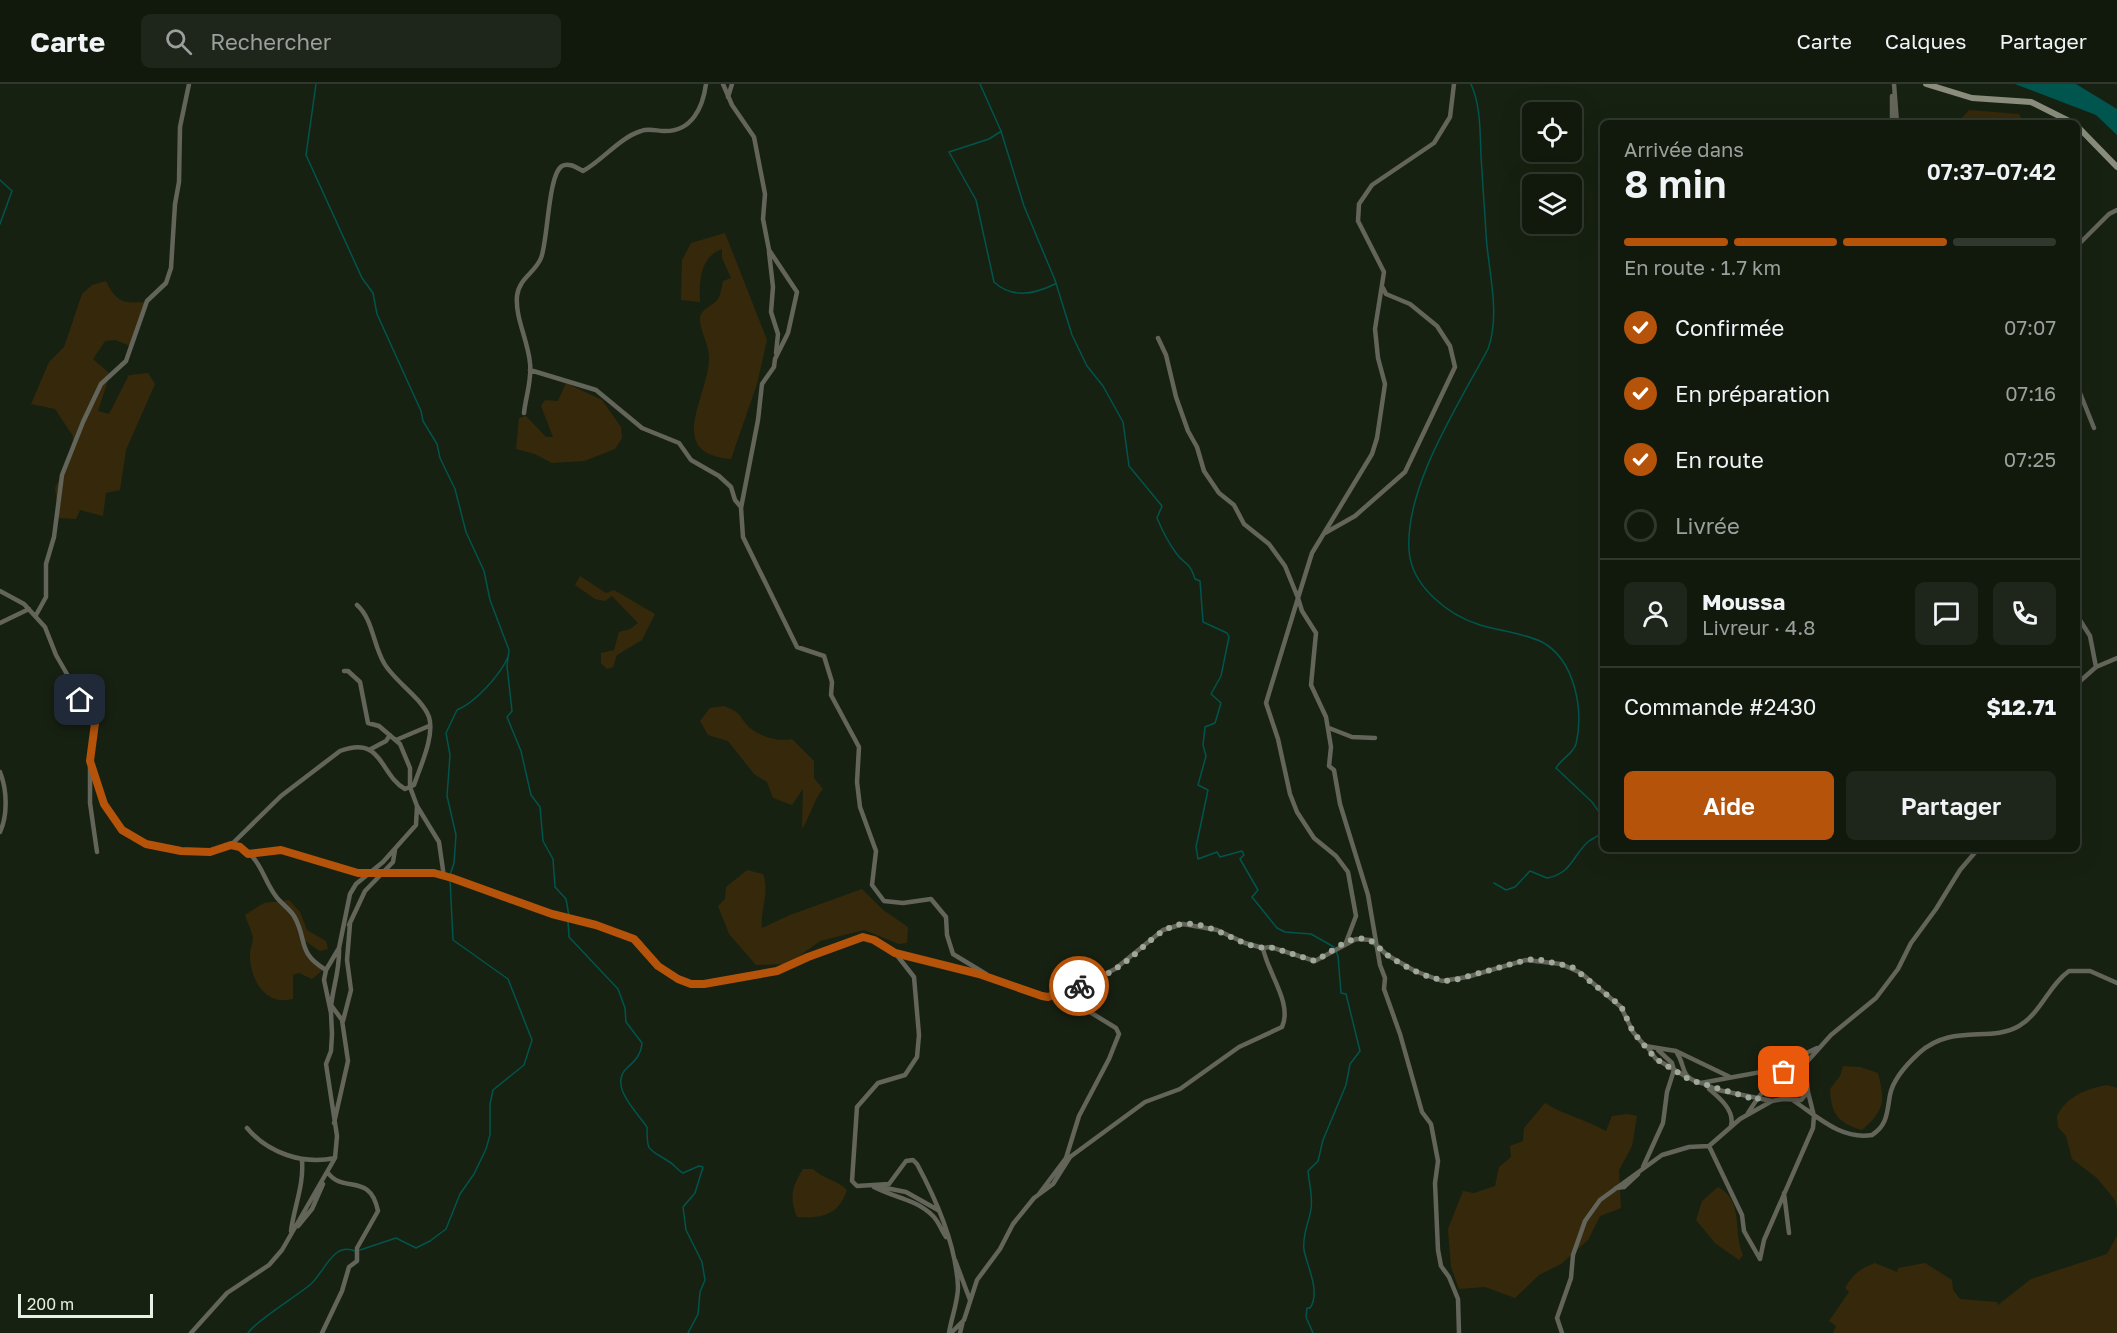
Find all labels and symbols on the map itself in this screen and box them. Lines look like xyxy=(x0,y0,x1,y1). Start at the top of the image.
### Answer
pin xyxy=(54,674,105,725)
courier xyxy=(1049,956,1109,1016)
pin xyxy=(1758,1046,1809,1097)
scale bar xyxy=(18,1291,153,1318)

